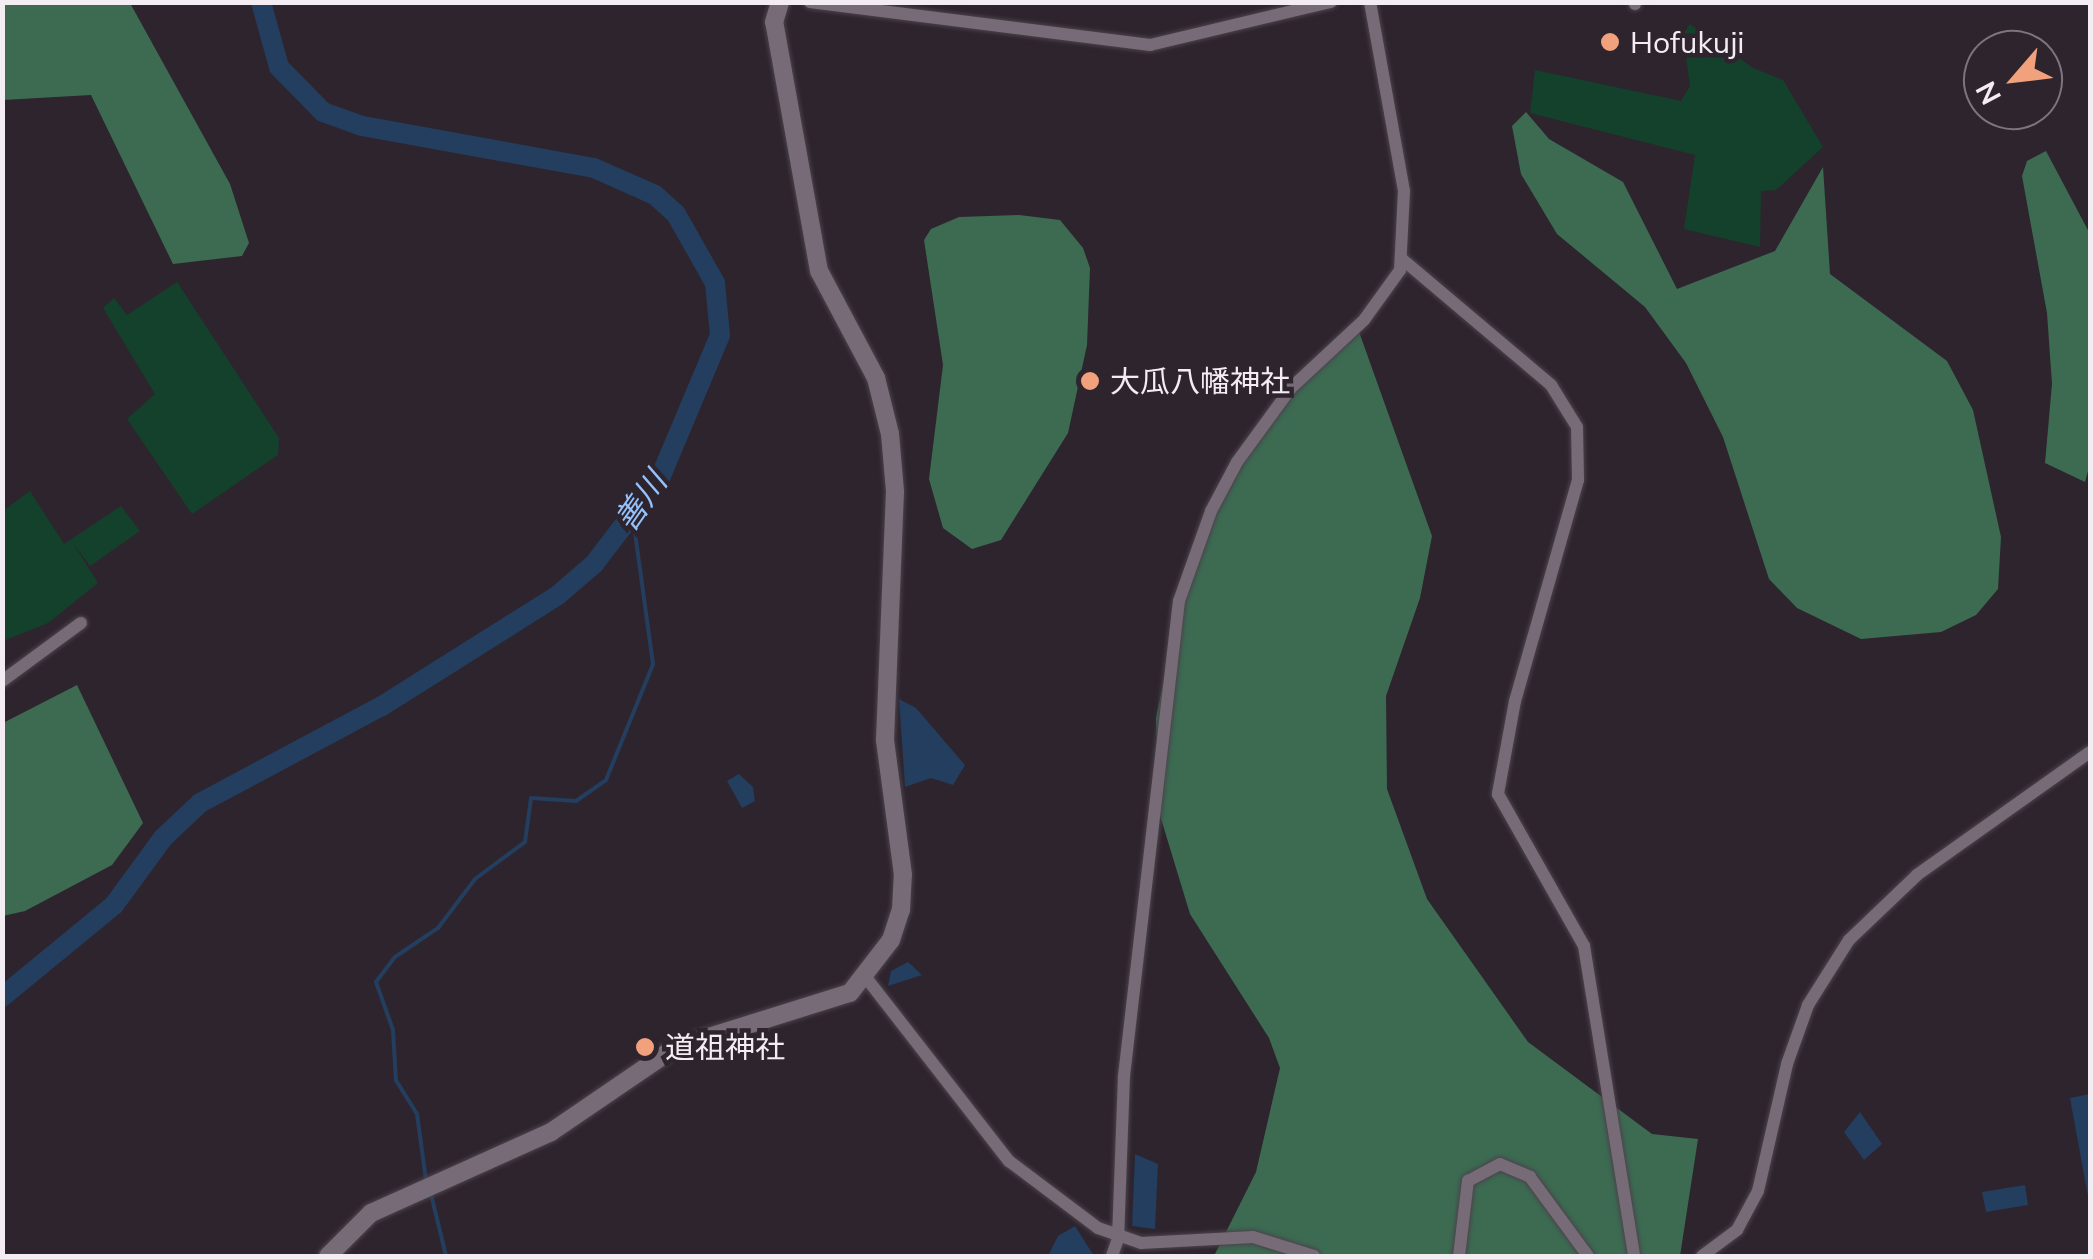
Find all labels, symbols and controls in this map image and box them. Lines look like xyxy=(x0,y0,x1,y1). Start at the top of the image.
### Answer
place label: Hofukuji xyxy=(1630,24,1744,60)
north arrow xyxy=(1963,30,2063,130)
marker: Hofukuji xyxy=(1599,31,1621,53)
text: N xyxy=(1967,76,2008,111)
place label: 大瓜八幡神社 xyxy=(1110,363,1290,399)
marker: 大瓜八幡神社 xyxy=(1079,370,1101,392)
water label: 善川 xyxy=(606,464,674,538)
place label: 道祖神社 xyxy=(665,1029,785,1065)
marker: 道祖神社 xyxy=(634,1036,656,1058)

